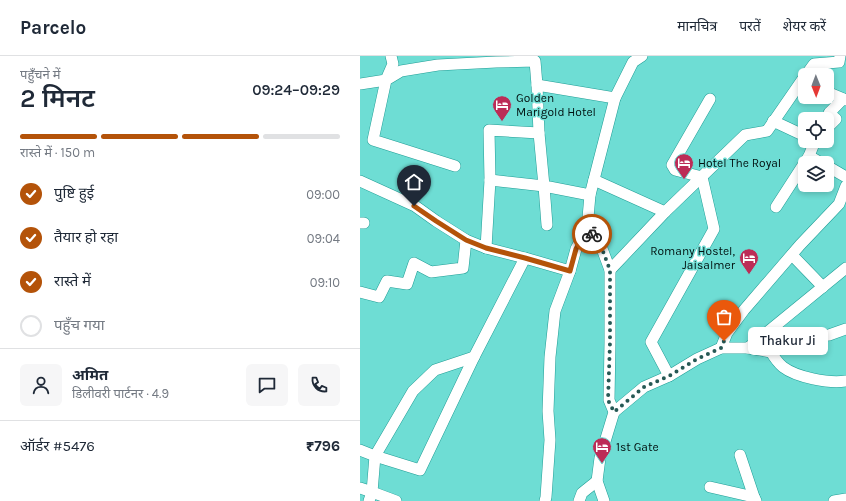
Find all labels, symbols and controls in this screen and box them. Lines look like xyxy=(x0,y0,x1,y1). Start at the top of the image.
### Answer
text: Parcelo xyxy=(20,17,86,39)
text: मानचित्र xyxy=(677,18,717,35)
text: परतें xyxy=(739,18,761,35)
text: शेयर करें xyxy=(783,18,826,35)
text: पहुँचने में xyxy=(20,67,61,82)
north arrow xyxy=(798,68,834,104)
map controls xyxy=(798,68,834,192)
text: 09:24–09:29 xyxy=(252,81,340,99)
text: 2 मिनट xyxy=(20,83,95,114)
place label: Golden Marigold Hotel xyxy=(516,91,596,119)
hotel icon: Golden Marigold Hotel xyxy=(491,94,513,122)
button: locate xyxy=(798,112,834,148)
text: रास्ते में · 150 m xyxy=(20,145,95,160)
hotel icon: Hotel The Royal xyxy=(673,152,695,180)
place label: Hotel The Royal xyxy=(698,156,781,170)
button: layers xyxy=(798,156,834,192)
pin xyxy=(397,165,431,206)
icon: home xyxy=(403,171,425,193)
icon: check xyxy=(20,183,42,205)
text: पुष्टि हुई xyxy=(54,184,94,202)
text: 09:00 xyxy=(306,187,340,202)
courier xyxy=(572,214,612,254)
icon: bike xyxy=(581,223,603,245)
icon: check xyxy=(20,227,42,249)
text: तैयार हो रहा xyxy=(54,228,118,246)
text: 09:04 xyxy=(307,231,340,246)
place label: Romany Hostel, Jaisalmer xyxy=(650,244,736,272)
hotel icon: Romany Hostel, Jaisalmer xyxy=(738,247,760,275)
icon: check xyxy=(20,271,42,293)
text: रास्ते में xyxy=(54,272,91,290)
text: 09:10 xyxy=(310,275,340,290)
pin xyxy=(707,300,741,341)
icon: bag xyxy=(713,306,735,328)
text: पहुँच गया xyxy=(54,316,105,334)
callout: Thakur Ji xyxy=(748,327,828,355)
text: Thakur Ji xyxy=(760,333,816,348)
button: person xyxy=(20,364,62,406)
button: chat xyxy=(246,364,288,406)
button: phone xyxy=(298,364,340,406)
text: अमित xyxy=(72,366,108,384)
text: डिलीवरी पार्टनर · 4.9 xyxy=(72,386,169,401)
hotel icon: 1st Gate xyxy=(591,436,613,464)
text: ऑर्डर #5476 xyxy=(20,437,95,455)
text: ₹796 xyxy=(306,437,340,455)
place label: 1st Gate xyxy=(616,440,659,454)

